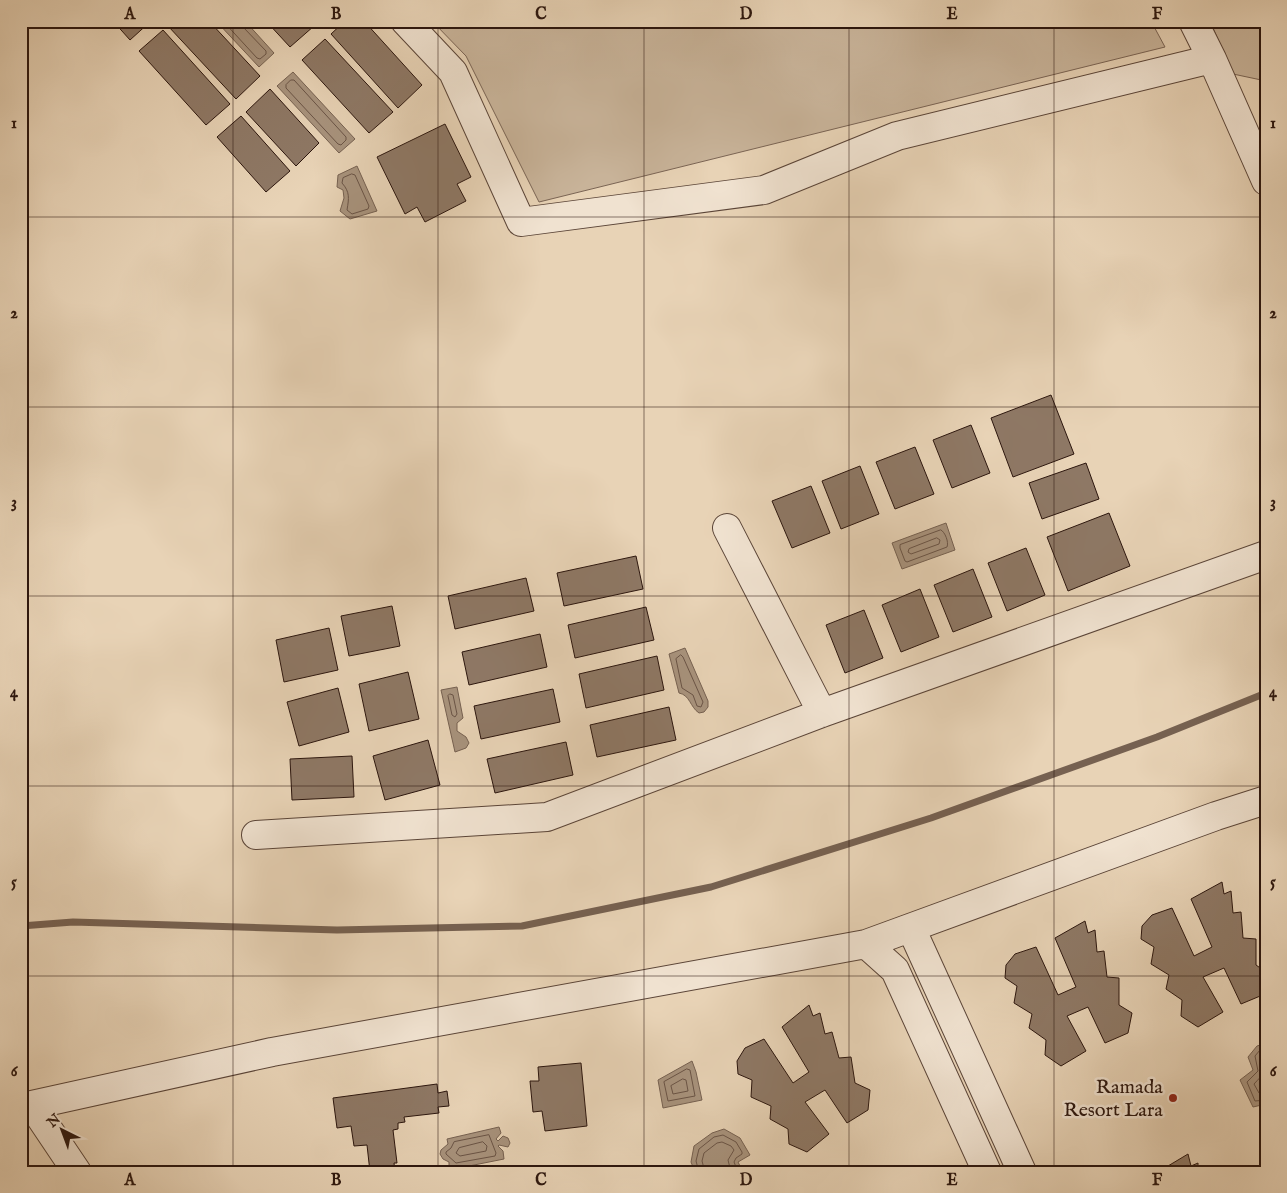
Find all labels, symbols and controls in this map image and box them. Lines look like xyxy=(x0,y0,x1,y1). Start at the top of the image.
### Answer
text: A xyxy=(124,5,137,25)
text: B xyxy=(331,5,342,25)
text: C xyxy=(535,5,547,25)
text: D xyxy=(740,5,753,25)
text: E xyxy=(946,5,958,25)
text: F xyxy=(1152,5,1163,25)
text: 1 xyxy=(11,114,17,134)
text: 1 xyxy=(1270,114,1276,134)
text: 2 xyxy=(10,304,18,324)
text: 2 xyxy=(1269,304,1277,324)
text: 3 xyxy=(11,493,17,513)
text: 3 xyxy=(1270,493,1276,513)
text: 4 xyxy=(10,683,19,703)
text: 4 xyxy=(1269,683,1278,703)
text: 5 xyxy=(11,873,17,893)
text: 5 xyxy=(1270,873,1276,893)
text: 6 xyxy=(11,1062,19,1082)
text: 6 xyxy=(1270,1062,1278,1082)
place label: Ramada Resort Lara xyxy=(1064,1075,1163,1123)
marker: Ramada Resort Lara xyxy=(1167,1092,1179,1104)
north arrow xyxy=(38,1106,88,1156)
text: N xyxy=(43,1110,64,1132)
text: A xyxy=(124,1171,137,1191)
text: B xyxy=(331,1171,342,1191)
text: C xyxy=(535,1171,547,1191)
text: D xyxy=(740,1171,753,1191)
text: E xyxy=(946,1171,958,1191)
text: F xyxy=(1152,1171,1163,1191)

